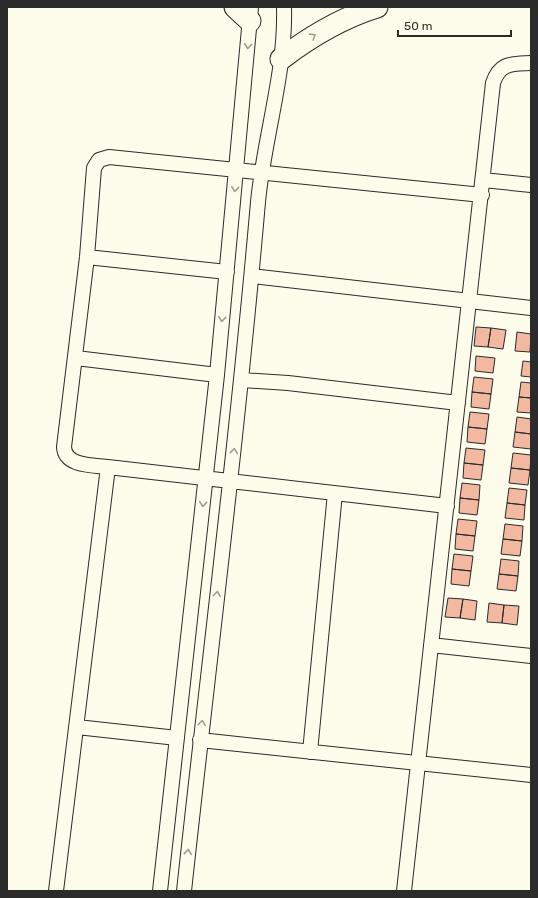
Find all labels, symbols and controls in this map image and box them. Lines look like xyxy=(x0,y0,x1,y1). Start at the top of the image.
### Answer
scale bar xyxy=(398,12,511,38)
text: 50 m xyxy=(404,19,432,33)
one-way arrow xyxy=(309,33,316,40)
one-way arrow xyxy=(244,43,253,49)
one-way arrow xyxy=(231,186,240,192)
one-way arrow xyxy=(218,316,227,322)
one-way arrow xyxy=(230,448,239,454)
one-way arrow xyxy=(198,501,207,507)
one-way arrow xyxy=(212,591,221,597)
one-way arrow xyxy=(197,720,206,726)
one-way arrow xyxy=(183,849,192,855)

